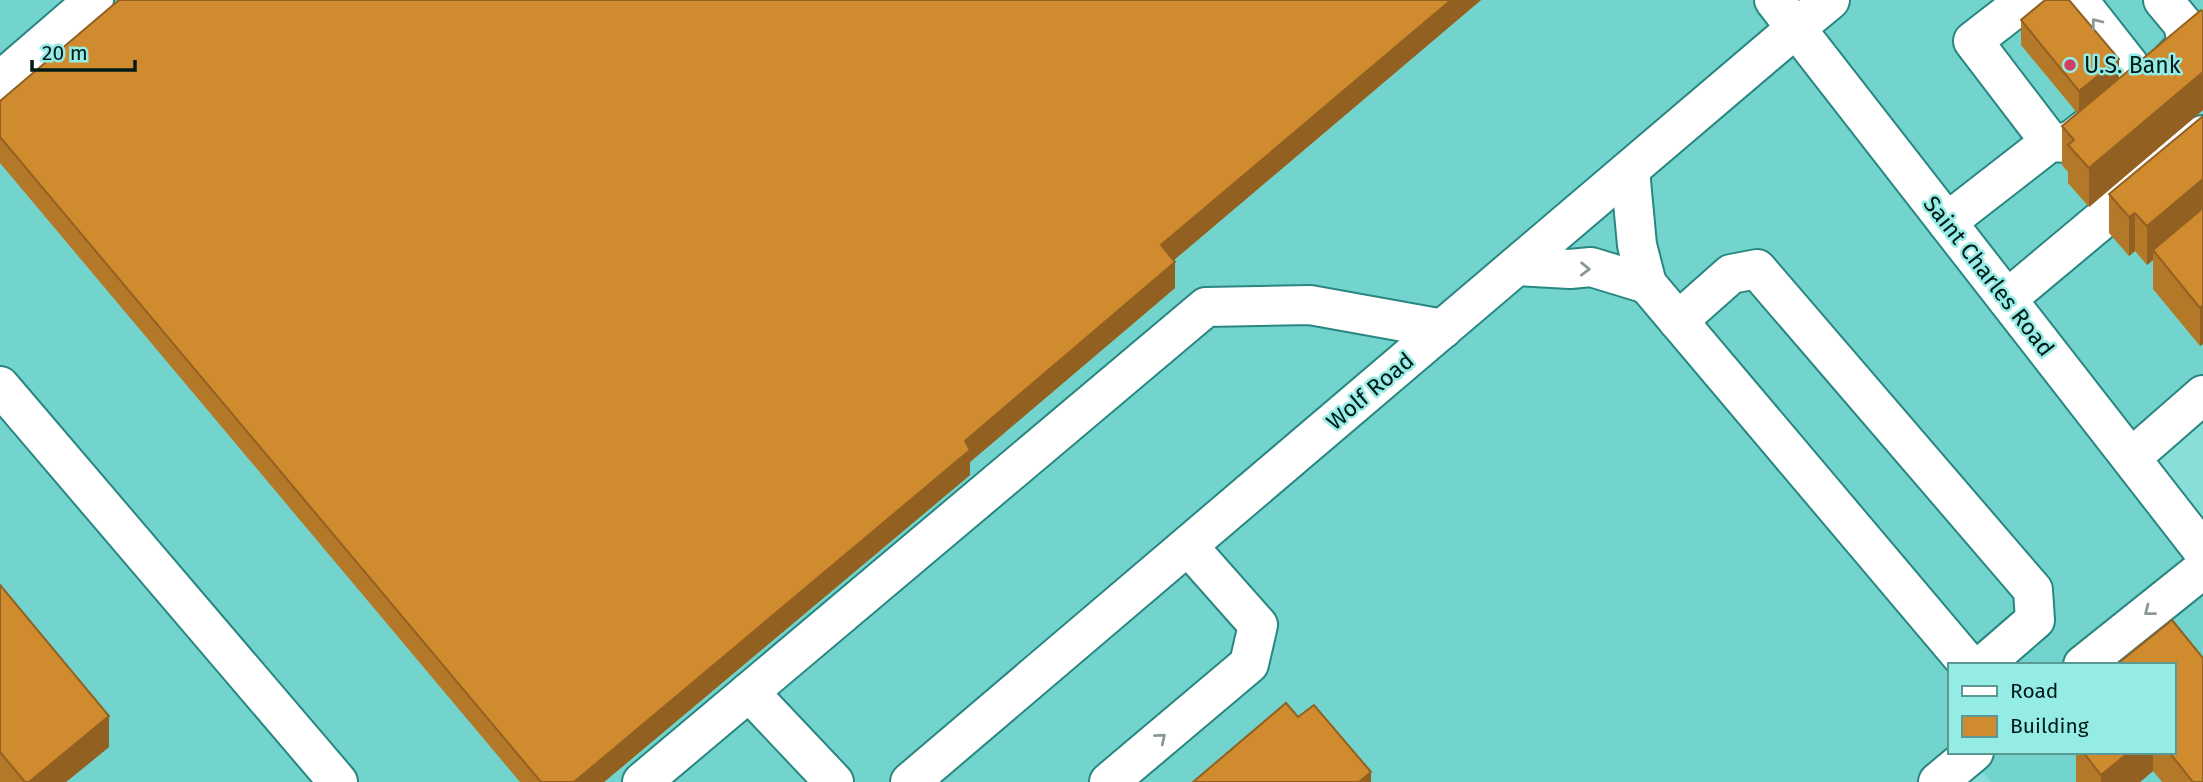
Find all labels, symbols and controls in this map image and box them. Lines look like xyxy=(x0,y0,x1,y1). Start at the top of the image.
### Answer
one-way arrow xyxy=(2092,18,2105,30)
scale bar xyxy=(32,28,135,72)
text: 20 m xyxy=(42,40,88,66)
place label: U.S. Bank xyxy=(2084,51,2181,79)
marker: U.S. Bank xyxy=(2062,57,2078,73)
street label: Saint Charles Road xyxy=(1918,190,2060,362)
one-way arrow xyxy=(1580,261,1591,277)
street label: Wolf Road xyxy=(1320,346,1420,436)
one-way arrow xyxy=(2145,602,2157,615)
legend xyxy=(1948,663,2175,754)
text: Road xyxy=(2010,678,2058,704)
text: Building xyxy=(2010,713,2089,739)
one-way arrow xyxy=(1153,734,1166,746)

